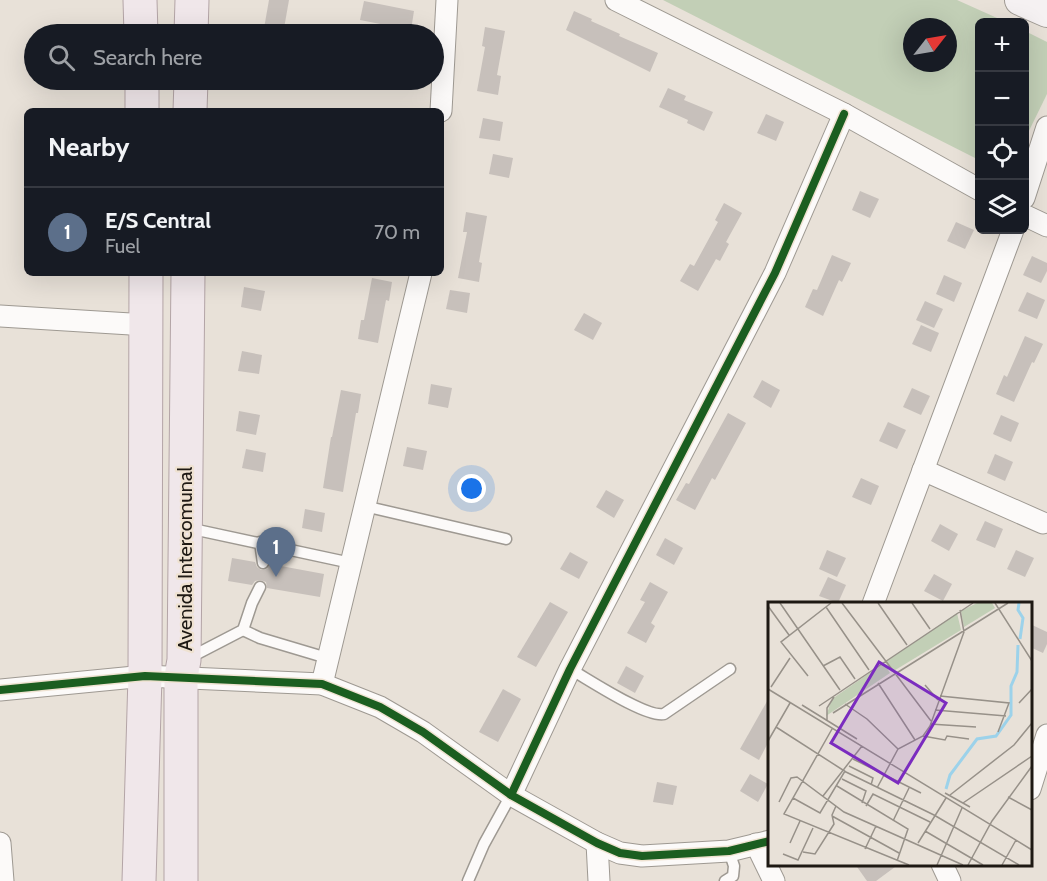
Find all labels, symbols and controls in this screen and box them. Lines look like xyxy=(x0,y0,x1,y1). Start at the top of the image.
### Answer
north arrow xyxy=(903,18,957,72)
map controls xyxy=(975,18,1029,234)
button: + xyxy=(975,18,1029,72)
search box xyxy=(24,24,444,90)
icon: search xyxy=(45,41,78,74)
text: Search here xyxy=(93,44,202,71)
button: − xyxy=(975,72,1029,126)
button: locate xyxy=(975,126,1029,180)
text: Nearby xyxy=(48,131,129,163)
button: layers xyxy=(975,180,1029,234)
text: E/S Central xyxy=(105,207,211,234)
text: 1 xyxy=(64,220,71,244)
text: 70 m xyxy=(374,220,420,244)
text: Fuel xyxy=(105,234,140,258)
street label: Avenida Intercomunal xyxy=(173,466,197,651)
your location xyxy=(457,474,486,503)
pin: 1 xyxy=(256,528,296,577)
inset map xyxy=(768,602,1032,866)

